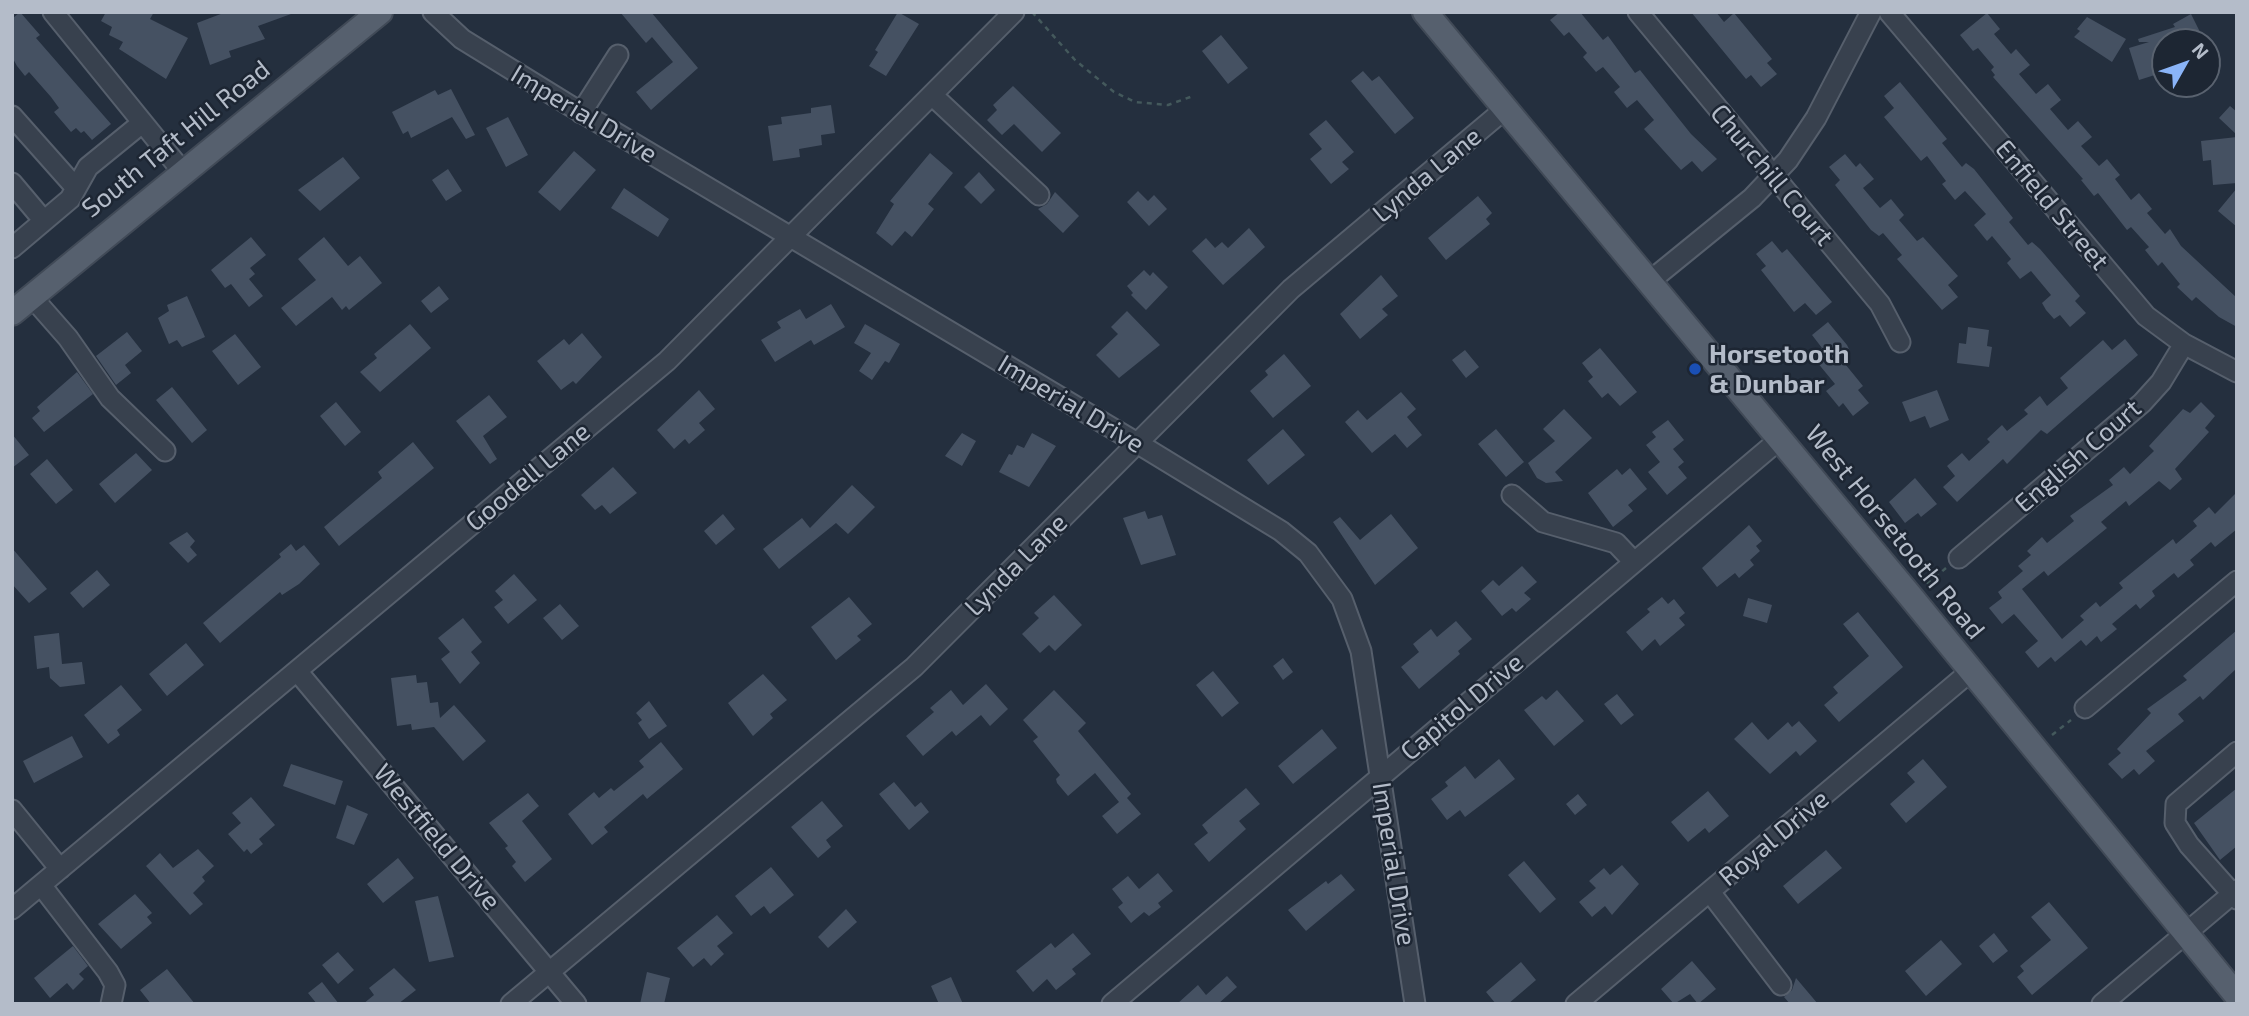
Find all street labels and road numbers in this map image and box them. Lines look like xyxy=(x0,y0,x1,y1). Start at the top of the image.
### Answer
street label: South Taft Hill Road xyxy=(76,54,276,224)
street label: Imperial Drive xyxy=(505,58,663,170)
street label: Churchill Court xyxy=(1704,98,1840,252)
street label: Lynda Lane xyxy=(1366,121,1488,229)
street label: Enfield Street xyxy=(1989,134,2115,276)
street label: Imperial Drive xyxy=(992,348,1150,460)
street label: English Court xyxy=(2008,393,2148,519)
street label: Goodell Lane xyxy=(459,416,597,538)
street label: West Horsetooth Road xyxy=(1799,418,1991,646)
street label: Lynda Lane xyxy=(958,507,1074,623)
street label: Capitol Drive xyxy=(1394,647,1530,767)
street label: Westfield Drive xyxy=(367,758,507,916)
street label: Imperial Drive xyxy=(1366,780,1422,948)
street label: Royal Drive xyxy=(1713,783,1835,893)

